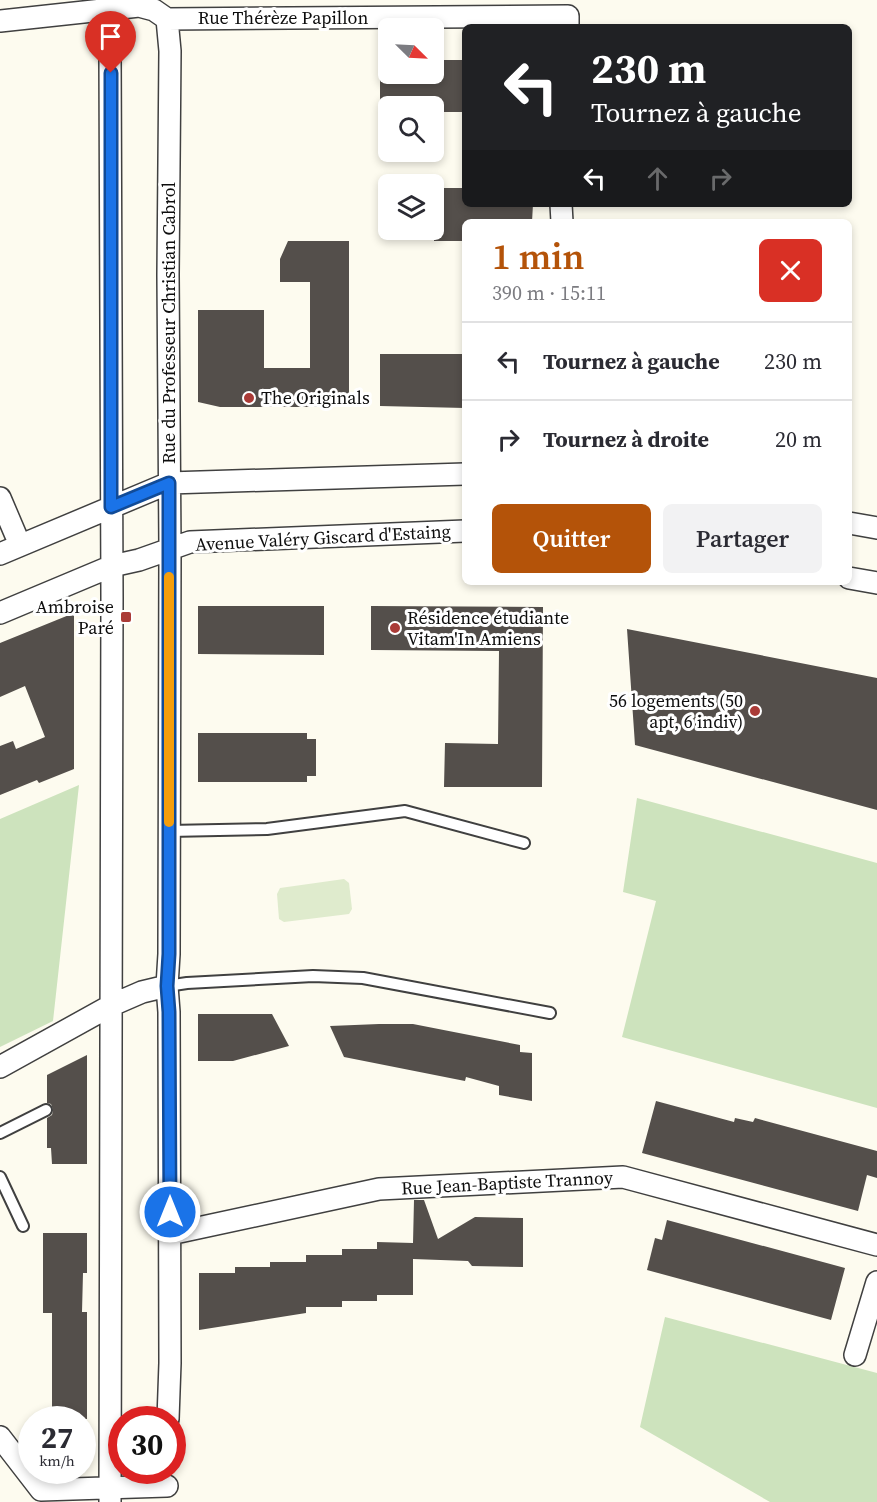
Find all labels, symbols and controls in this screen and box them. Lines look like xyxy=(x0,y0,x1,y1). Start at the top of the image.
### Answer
street label: Rue Thérèze Papillon xyxy=(198,5,368,30)
pin xyxy=(85,11,136,73)
north arrow xyxy=(378,18,444,84)
map controls xyxy=(378,18,444,240)
icon: arrive xyxy=(94,20,127,53)
text: 230 m xyxy=(591,39,706,97)
icon: left xyxy=(492,48,570,126)
text: Tournez à gauche xyxy=(591,94,801,131)
button: search xyxy=(378,96,444,162)
icon: left xyxy=(578,162,611,195)
icon: ahead xyxy=(641,162,674,195)
icon: right xyxy=(704,162,737,195)
button: layers xyxy=(378,174,444,240)
street label: Rue du Professeur Christian Cabrol xyxy=(156,182,181,464)
text: 1 min xyxy=(492,232,584,281)
button: close xyxy=(759,239,822,302)
text: 390 m · 15:11 xyxy=(492,279,606,307)
icon: left xyxy=(492,345,525,378)
text: Tournez à gauche xyxy=(543,346,720,376)
text: 230 m xyxy=(764,346,822,376)
place label: The Originals xyxy=(261,385,370,410)
marker: The Originals xyxy=(242,391,256,405)
icon: right xyxy=(492,423,525,456)
text: Tournez à droite xyxy=(543,424,709,454)
text: 20 m xyxy=(775,424,822,454)
button: Quitter xyxy=(492,504,651,573)
button: Partager xyxy=(663,504,822,573)
street label: Avenue Valéry Giscard d'Estaing xyxy=(195,518,451,557)
place label: Ambroise Paré xyxy=(36,594,114,640)
place label: Résidence étudiante Vitam'In Amiens xyxy=(407,605,569,651)
marker: Ambroise Paré xyxy=(119,610,133,624)
marker: Résidence étudiante Vitam'In Amiens xyxy=(388,621,402,635)
place label: 56 logements (50 apt, 6 indiv) xyxy=(609,688,743,734)
marker: 56 logements (50 apt, 6 indiv) xyxy=(748,704,762,718)
street label: Rue Jean-Baptiste Trannoy xyxy=(400,1164,614,1201)
position arrow xyxy=(138,1180,202,1244)
speed limit sign: 30 xyxy=(108,1406,186,1484)
text: 27 xyxy=(41,1417,73,1458)
text: km/h xyxy=(39,1450,75,1471)

